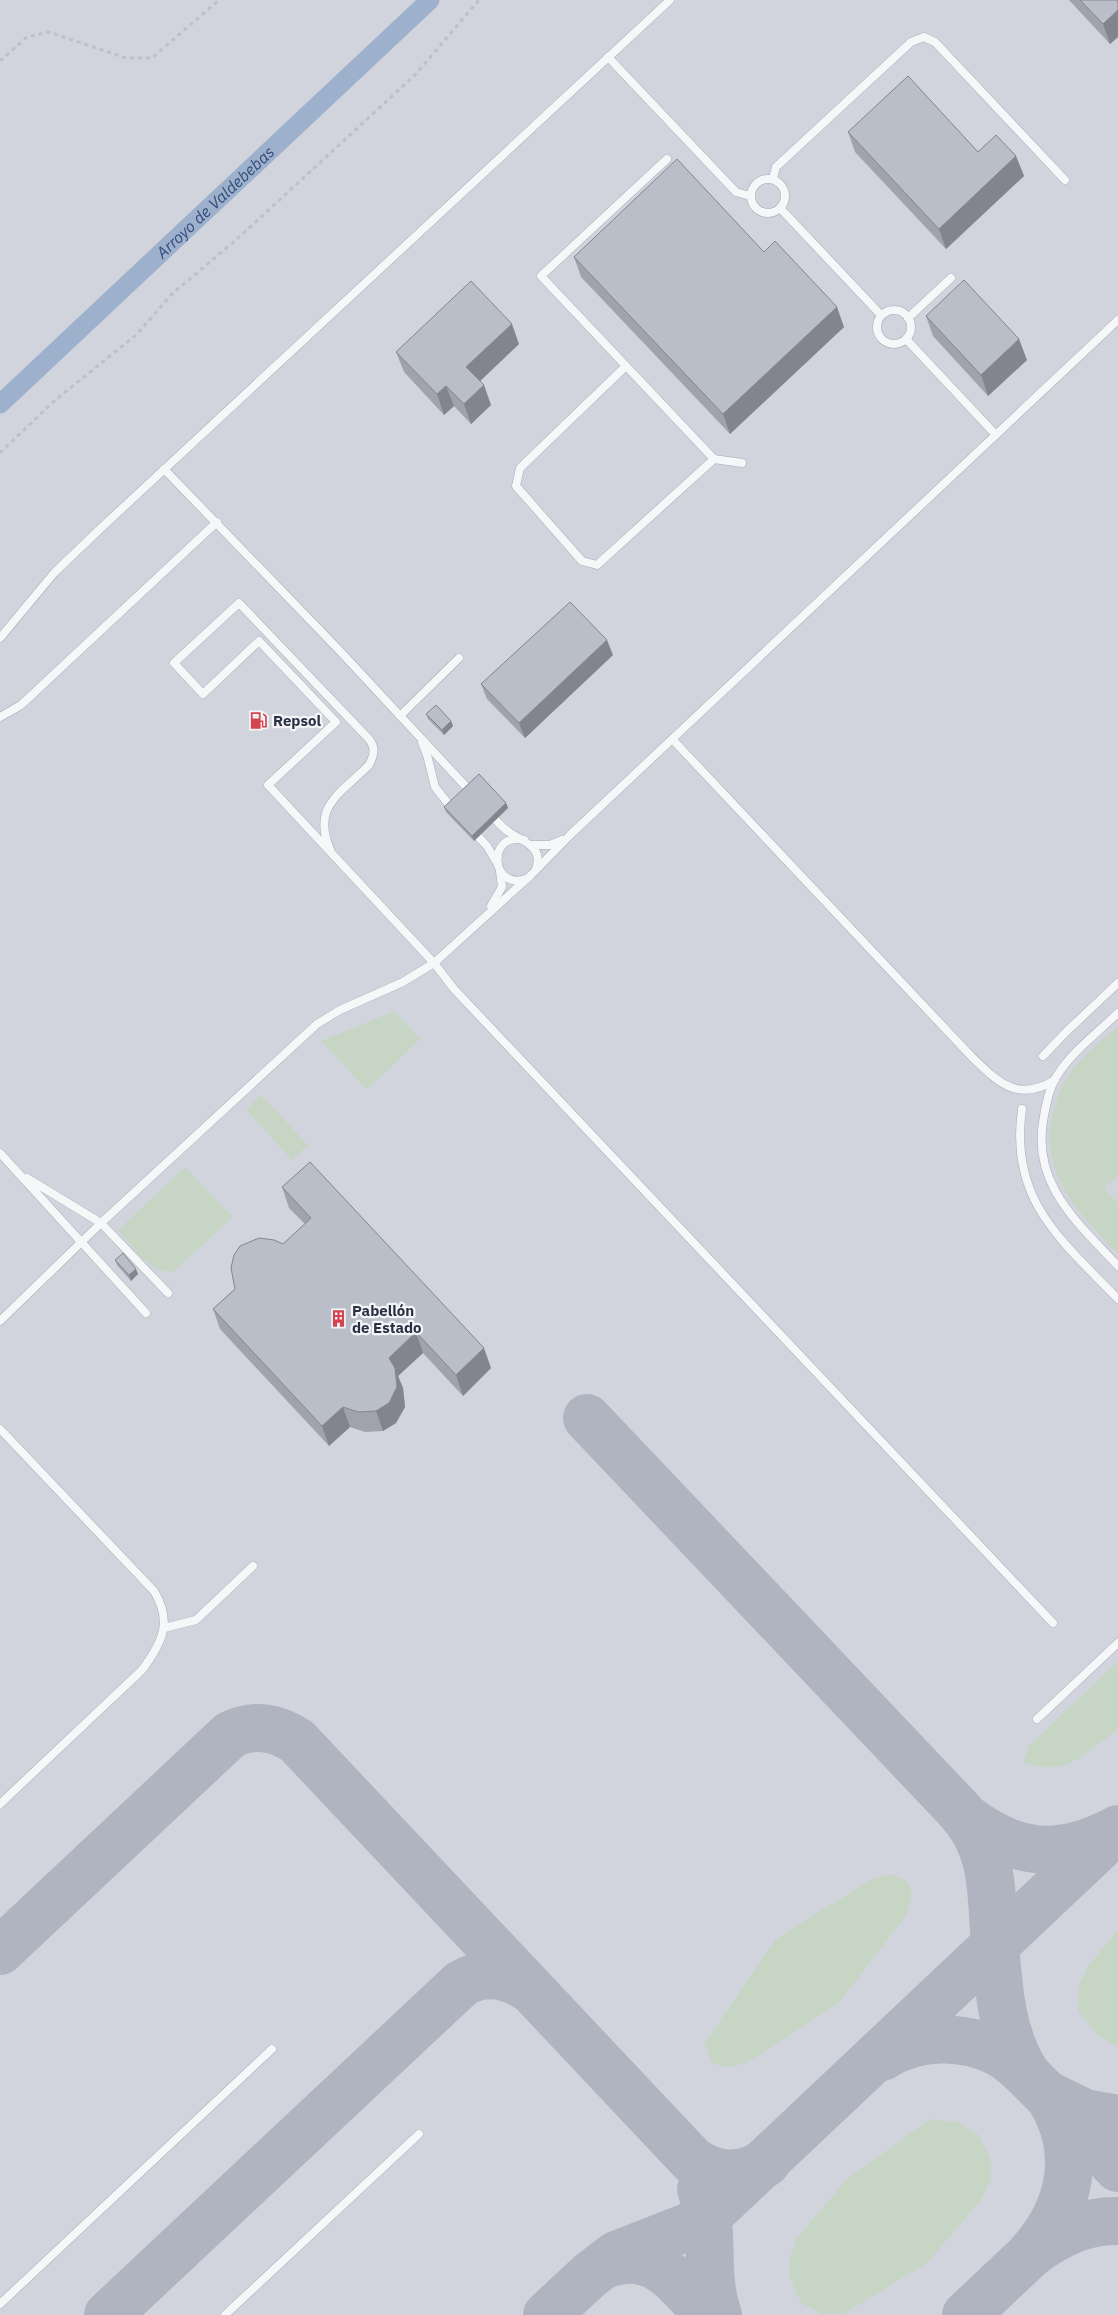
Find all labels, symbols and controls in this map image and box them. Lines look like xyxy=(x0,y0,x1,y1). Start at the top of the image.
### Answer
water label: Arroyo de Valdebebas xyxy=(151,142,278,263)
fuel station icon: Repsol xyxy=(249,710,269,730)
place label: Repsol xyxy=(273,711,321,730)
place label: Pabellón de Estado xyxy=(352,1301,422,1337)
building icon: Pabellón de Estado xyxy=(328,1309,348,1329)

